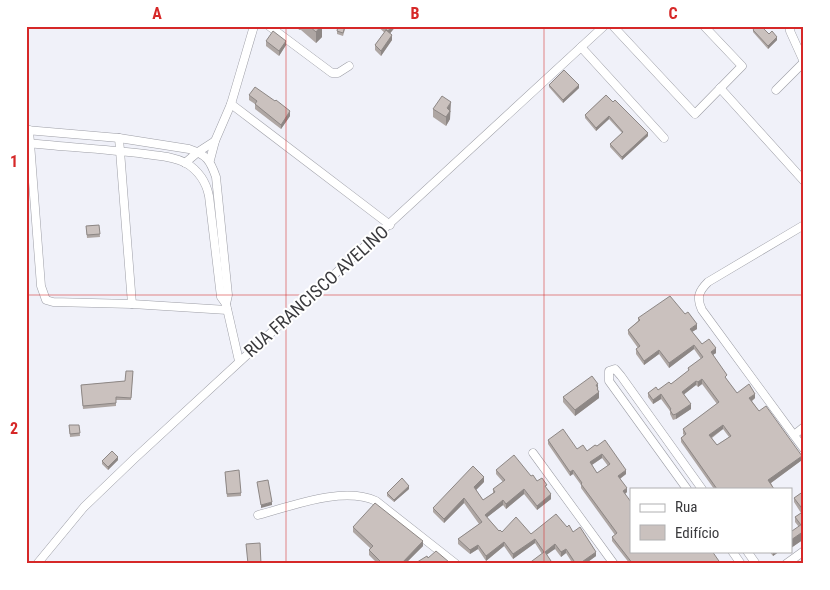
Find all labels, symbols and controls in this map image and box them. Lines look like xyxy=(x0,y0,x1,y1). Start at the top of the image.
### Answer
text: A xyxy=(152,4,162,23)
text: B xyxy=(411,4,420,23)
text: C xyxy=(668,4,678,23)
text: 1 xyxy=(10,152,18,171)
street label: RUA FRANCISCO AVELINO xyxy=(240,221,392,361)
text: 2 xyxy=(10,419,18,438)
legend xyxy=(630,488,792,552)
text: Rua xyxy=(675,498,697,516)
text: Edifício xyxy=(675,524,719,542)

